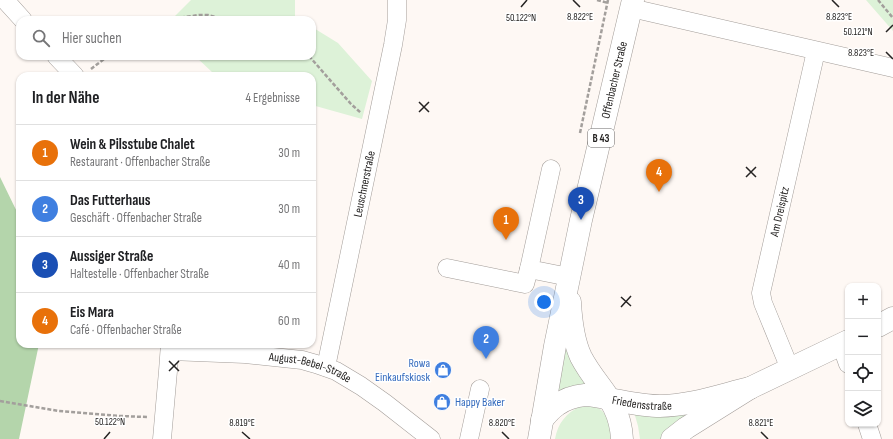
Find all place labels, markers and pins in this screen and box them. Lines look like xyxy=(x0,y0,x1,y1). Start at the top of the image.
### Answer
pin: 4 xyxy=(646,159,672,192)
pin: 3 xyxy=(568,187,594,220)
pin: 1 xyxy=(493,207,519,240)
pin: 2 xyxy=(473,326,499,359)
place label: Rowa Einkaufskiosk xyxy=(375,356,430,385)
shop icon: Rowa Einkaufskiosk xyxy=(433,360,453,380)
shop icon: Happy Baker xyxy=(432,392,452,412)
place label: Happy Baker xyxy=(455,395,505,410)

